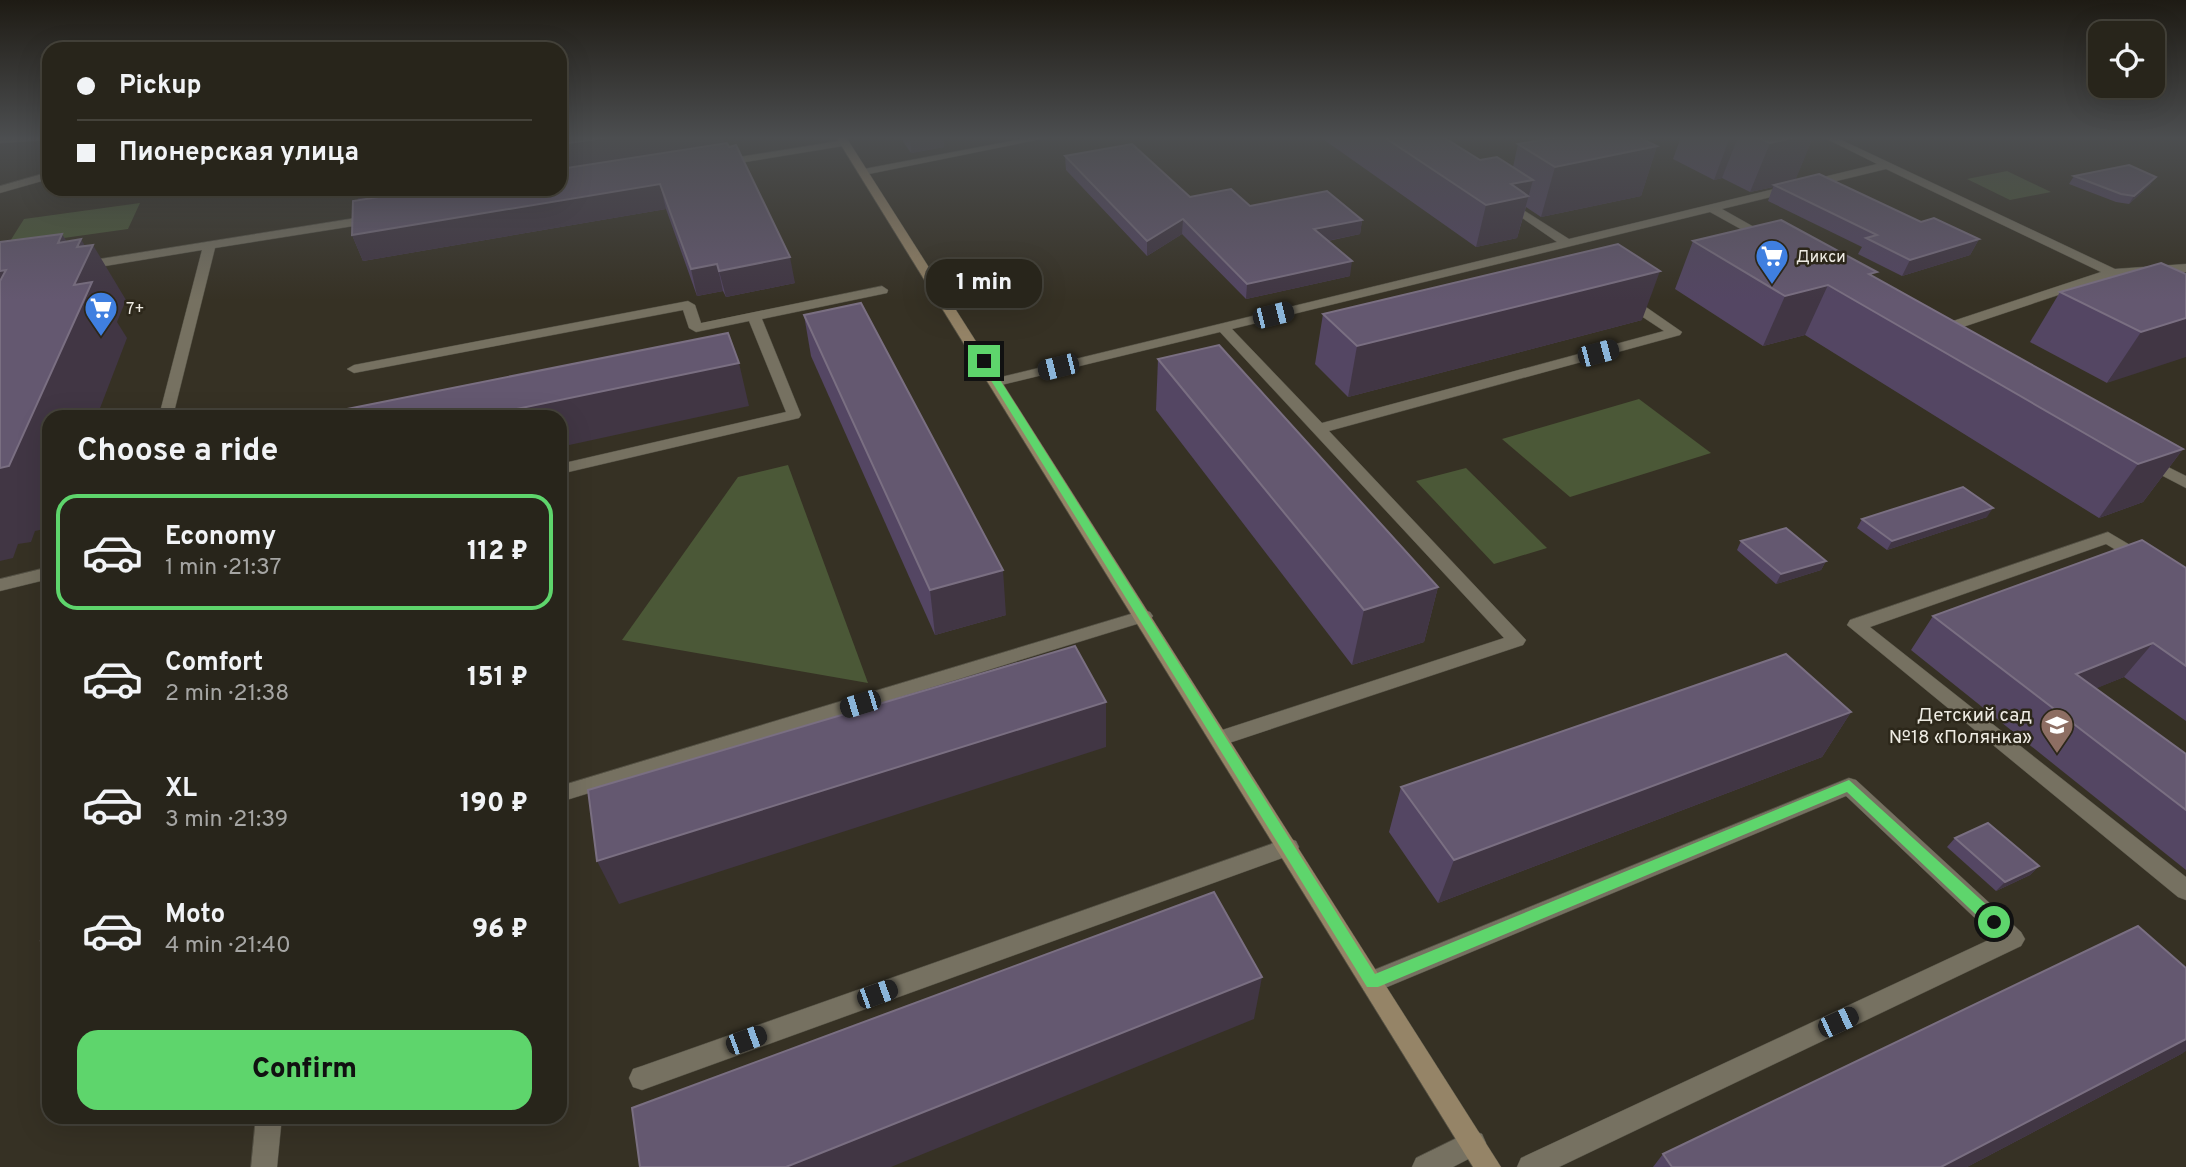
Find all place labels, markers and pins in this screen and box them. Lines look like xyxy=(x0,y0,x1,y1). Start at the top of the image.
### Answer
supermarket icon: Дикси xyxy=(1753,237,1791,286)
place label: Дикси xyxy=(1796,248,1846,268)
supermarket icon: 7+ xyxy=(82,289,120,338)
place label: 7+ xyxy=(126,300,145,320)
place label: Детский сад №18 «Полянка» xyxy=(1889,704,2032,750)
school or university icon: Детский сад №18 «Полянка» xyxy=(2038,706,2076,755)

